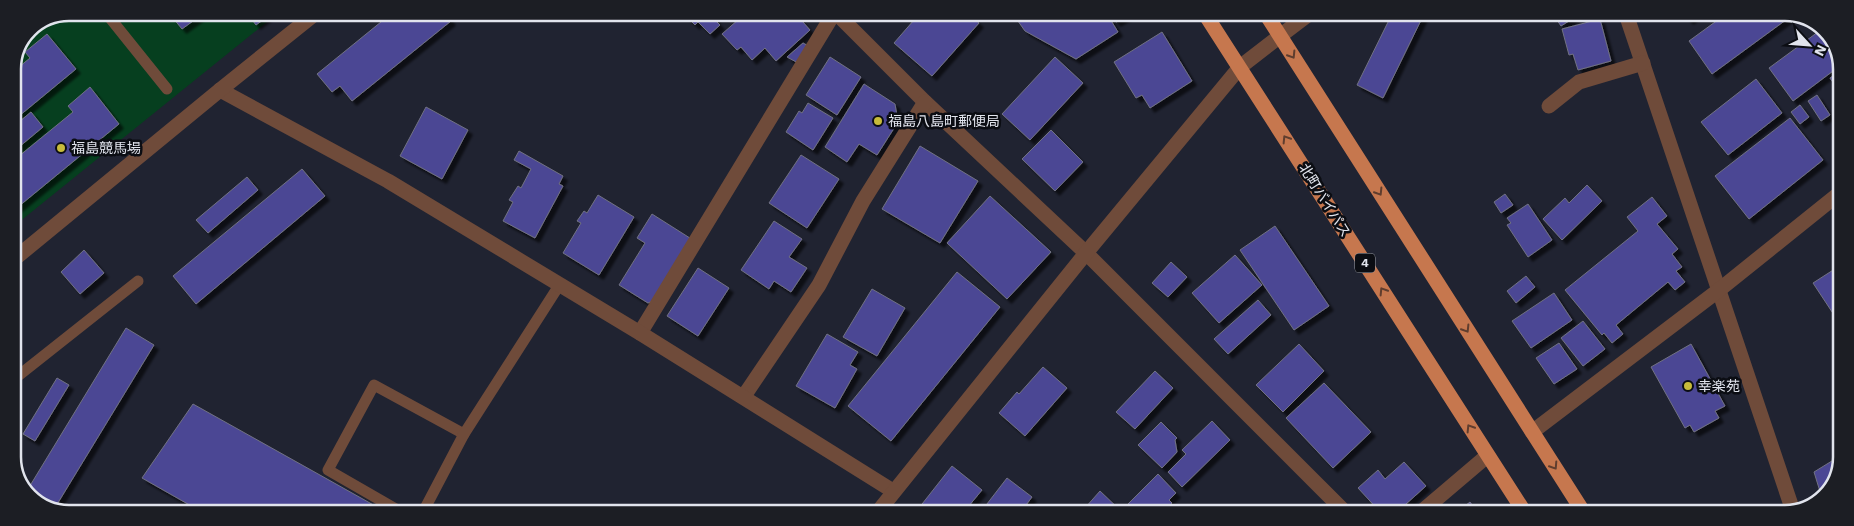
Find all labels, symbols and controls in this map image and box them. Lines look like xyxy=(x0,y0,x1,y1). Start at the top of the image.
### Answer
north arrow xyxy=(1784,20,1834,70)
text: N xyxy=(1811,43,1830,59)
one-way arrow xyxy=(1286,49,1296,58)
place label: 福島八島町郵便局 xyxy=(888,113,1000,129)
marker: 福島八島町郵便局 xyxy=(872,115,884,127)
one-way arrow xyxy=(1283,136,1292,145)
place label: 福島競馬場 xyxy=(71,140,141,156)
marker: 福島競馬場 xyxy=(55,142,67,154)
street label: 北町バイパス xyxy=(1296,160,1354,240)
one-way arrow xyxy=(1373,186,1383,195)
road number: 4 xyxy=(1355,254,1375,272)
one-way arrow xyxy=(1379,288,1389,297)
one-way arrow xyxy=(1460,324,1470,333)
place label: 幸楽苑 xyxy=(1698,378,1740,394)
marker: 幸楽苑 xyxy=(1682,380,1694,392)
one-way arrow xyxy=(1467,425,1476,434)
one-way arrow xyxy=(1548,460,1557,470)

